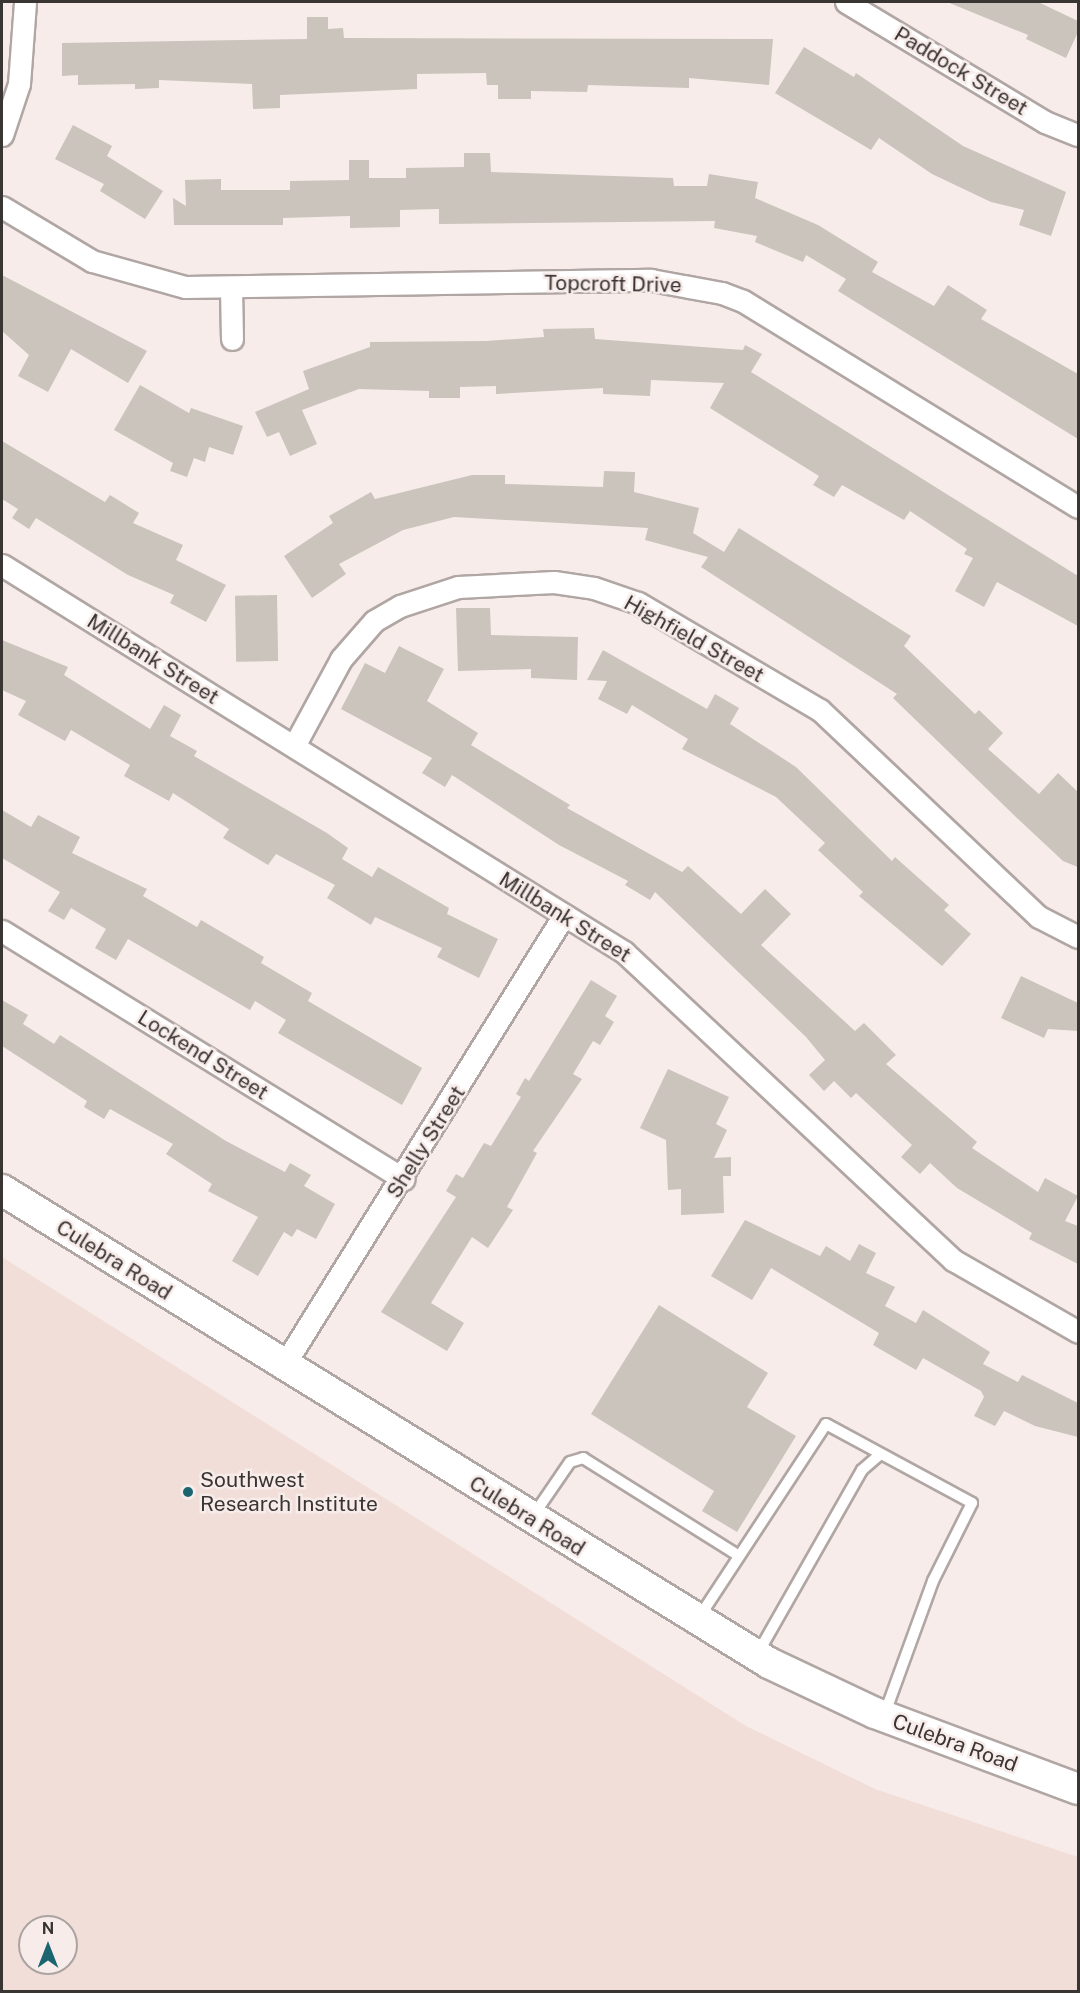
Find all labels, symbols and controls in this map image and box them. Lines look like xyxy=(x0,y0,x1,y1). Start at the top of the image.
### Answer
street label: Paddock Street xyxy=(890,21,1032,121)
street label: Topcroft Drive xyxy=(544,270,682,298)
street label: Highfield Street xyxy=(620,590,768,688)
street label: Millbank Street xyxy=(82,608,224,710)
street label: Millbank Street xyxy=(494,866,636,968)
street label: Lockend Street xyxy=(133,1005,273,1105)
street label: Shelly Street xyxy=(381,1081,471,1203)
street label: Culebra Road xyxy=(52,1215,176,1305)
place label: Southwest Research Institute xyxy=(200,1467,378,1517)
street label: Culebra Road xyxy=(465,1471,589,1561)
marker: Southwest Research Institute xyxy=(181,1485,195,1499)
street label: Culebra Road xyxy=(889,1709,1021,1777)
north arrow xyxy=(18,1915,78,1975)
text: N xyxy=(42,1919,54,1938)

